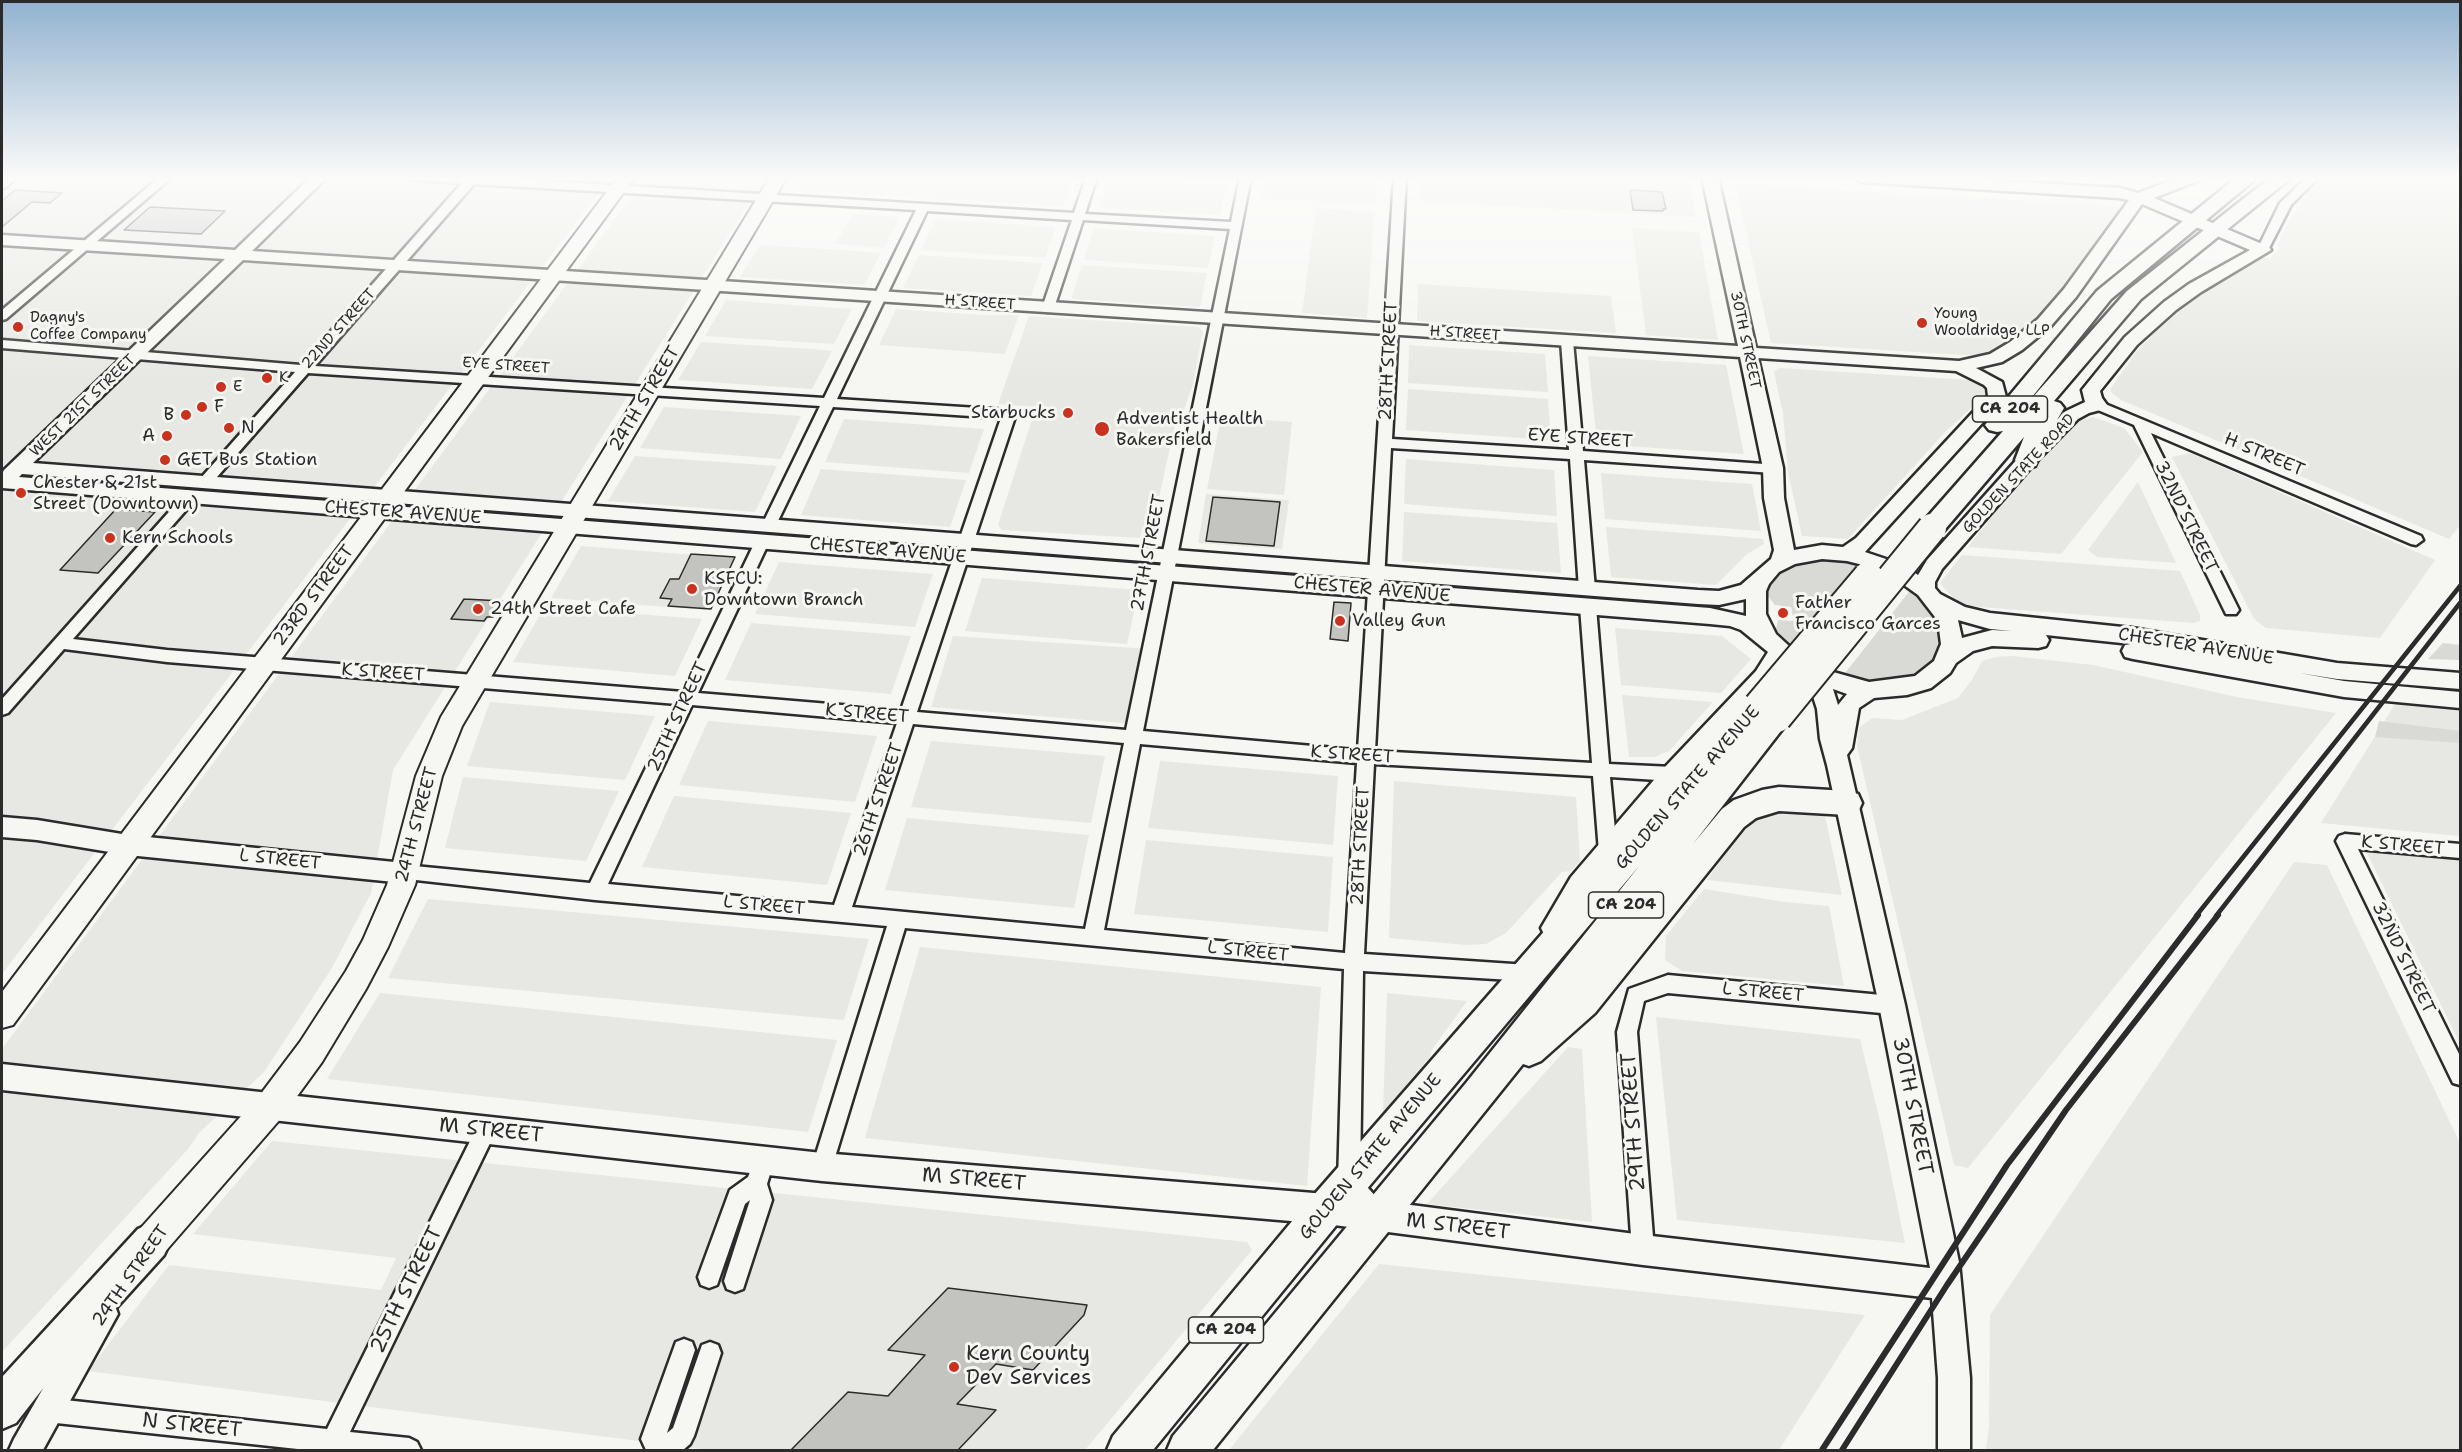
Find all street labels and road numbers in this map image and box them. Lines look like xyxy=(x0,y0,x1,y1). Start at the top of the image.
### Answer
street label: 22ND STREET xyxy=(298,285,380,373)
street label: 30TH STREET xyxy=(1726,289,1764,391)
street label: H STREET xyxy=(944,292,1016,314)
street label: 28TH STREET xyxy=(1375,301,1403,421)
street label: H STREET xyxy=(1429,323,1501,345)
street label: 24TH STREET xyxy=(605,343,685,455)
street label: WEST 21ST STREET xyxy=(27,351,139,461)
street label: EYE STREET xyxy=(462,354,550,378)
road number: CA 204 xyxy=(1972,396,2048,422)
street label: GOLDEN STATE ROAD xyxy=(1959,411,2079,537)
street label: EYE STREET xyxy=(1527,425,1633,453)
street label: H STREET xyxy=(2221,428,2307,482)
street label: 32ND STREET xyxy=(2150,457,2222,577)
street label: 27TH STREET xyxy=(1127,493,1171,613)
street label: CHESTER AVENUE xyxy=(324,497,482,529)
street label: CHESTER AVENUE xyxy=(809,533,967,569)
street label: 23RD STREET xyxy=(269,541,359,651)
street label: CHESTER AVENUE xyxy=(1293,572,1451,608)
street label: CHESTER AVENUE xyxy=(2117,624,2275,670)
street label: K STREET xyxy=(340,659,426,687)
street label: 25TH STREET xyxy=(643,659,713,775)
street label: K STREET xyxy=(824,700,910,728)
street label: GOLDEN STATE AVENUE xyxy=(1611,702,1765,874)
street label: 26TH STREET xyxy=(849,740,909,860)
street label: K STREET xyxy=(1309,741,1395,769)
street label: 24TH STREET xyxy=(391,765,443,885)
street label: 28TH STREET xyxy=(1347,786,1375,906)
street label: K STREET xyxy=(2360,832,2446,860)
street label: L STREET xyxy=(238,845,322,875)
street label: L STREET xyxy=(722,892,806,920)
road number: CA 204 xyxy=(1588,892,1664,918)
street label: 32ND STREET xyxy=(2367,898,2439,1018)
street label: L STREET xyxy=(1206,937,1290,967)
street label: L STREET xyxy=(1721,979,1805,1007)
street label: 30TH STREET xyxy=(1886,1035,1938,1177)
street label: 29TH STREET xyxy=(1617,1052,1651,1192)
street label: GOLDEN STATE AVENUE xyxy=(1295,1070,1447,1244)
street label: M STREET xyxy=(438,1113,544,1149)
street label: M STREET xyxy=(921,1163,1027,1197)
street label: M STREET xyxy=(1405,1208,1511,1246)
street label: 24TH STREET xyxy=(88,1221,174,1331)
street label: 25TH STREET xyxy=(365,1222,449,1358)
road number: CA 204 xyxy=(1188,1317,1264,1343)
street label: N STREET xyxy=(141,1408,243,1444)

